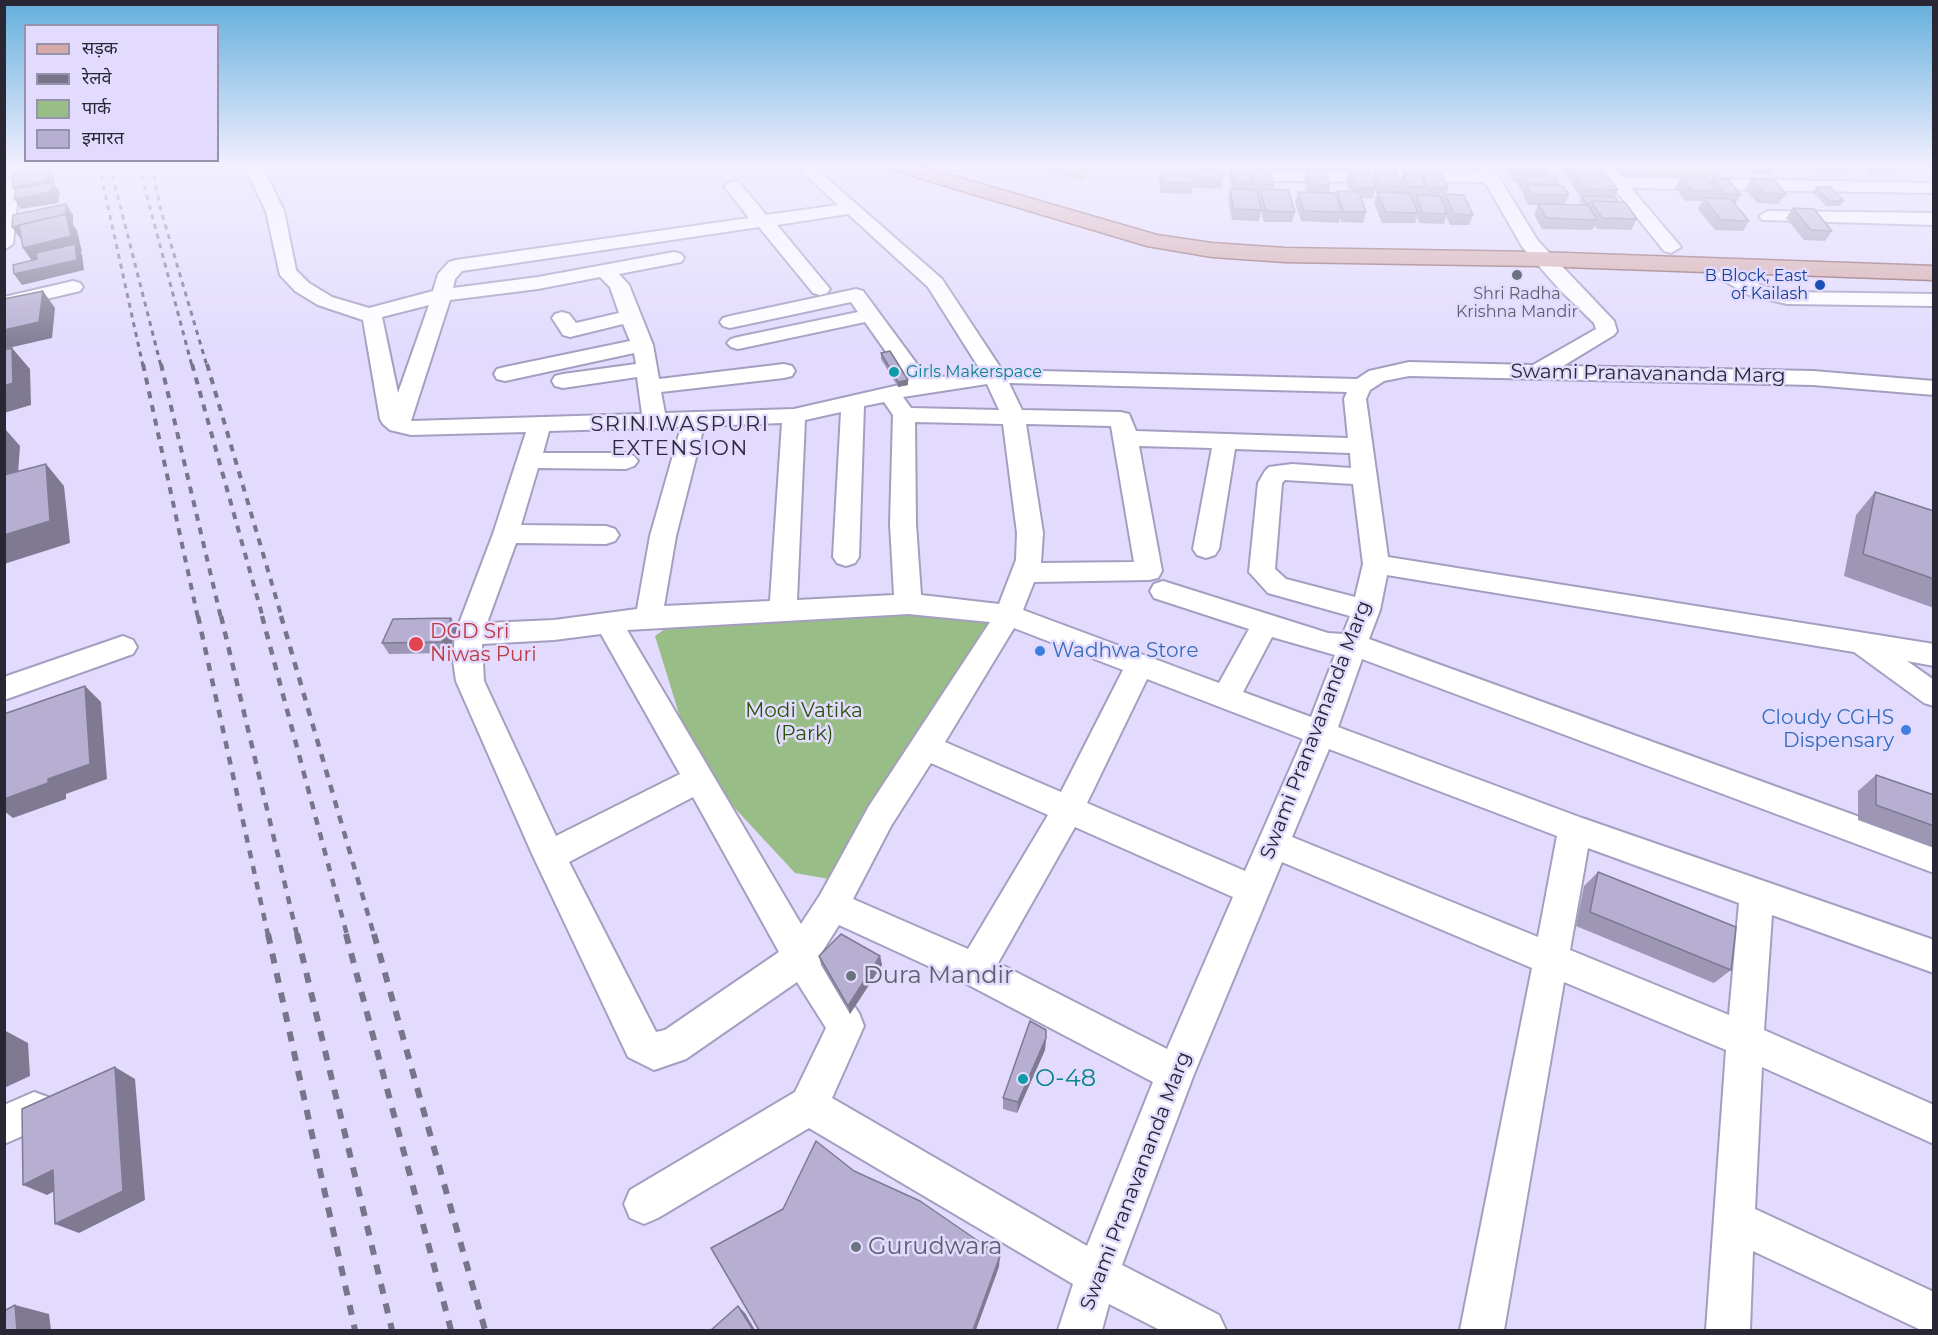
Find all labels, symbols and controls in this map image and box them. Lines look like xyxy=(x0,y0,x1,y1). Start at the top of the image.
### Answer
legend xyxy=(24,24,219,162)
text: सड़क xyxy=(82,37,118,59)
text: रेलवे xyxy=(82,67,112,89)
text: पार्क xyxy=(82,97,111,119)
text: इमारत xyxy=(82,127,124,149)
place label: B Block, East of Kailash xyxy=(1705,266,1808,304)
marker: Shri Radha Krishna Mandir xyxy=(1510,268,1524,282)
marker: B Block, East of Kailash xyxy=(1813,278,1827,292)
place label: Shri Radha Krishna Mandir xyxy=(1456,284,1578,322)
street label: Swami Pranavananda Marg xyxy=(1510,360,1786,388)
place label: Girls Makerspace xyxy=(906,362,1042,382)
marker: Girls Makerspace xyxy=(887,365,901,379)
district label: SRINIWASPURI EXTENSION xyxy=(590,412,770,462)
street label: Swami Pranavananda Marg xyxy=(1256,597,1376,863)
place label: DGD Sri Niwas Puri xyxy=(430,620,537,667)
marker: DGD Sri Niwas Puri xyxy=(407,635,425,653)
place label: Wadhwa Store xyxy=(1052,639,1198,663)
marker: Wadhwa Store xyxy=(1033,644,1047,658)
park label: Modi Vatika (Park) xyxy=(745,699,863,746)
place label: Cloudy CGHS Dispensary xyxy=(1761,706,1894,753)
marker: Cloudy CGHS Dispensary xyxy=(1899,723,1913,737)
place label: Dura Mandir xyxy=(863,962,1014,990)
marker: Dura Mandir xyxy=(844,969,858,983)
street label: Swami Pranavananda Marg xyxy=(1076,1048,1196,1314)
place label: O-48 xyxy=(1035,1065,1096,1093)
marker: O-48 xyxy=(1016,1072,1030,1086)
place label: Gurudwara xyxy=(868,1233,1002,1261)
marker: Gurudwara xyxy=(849,1240,863,1254)

